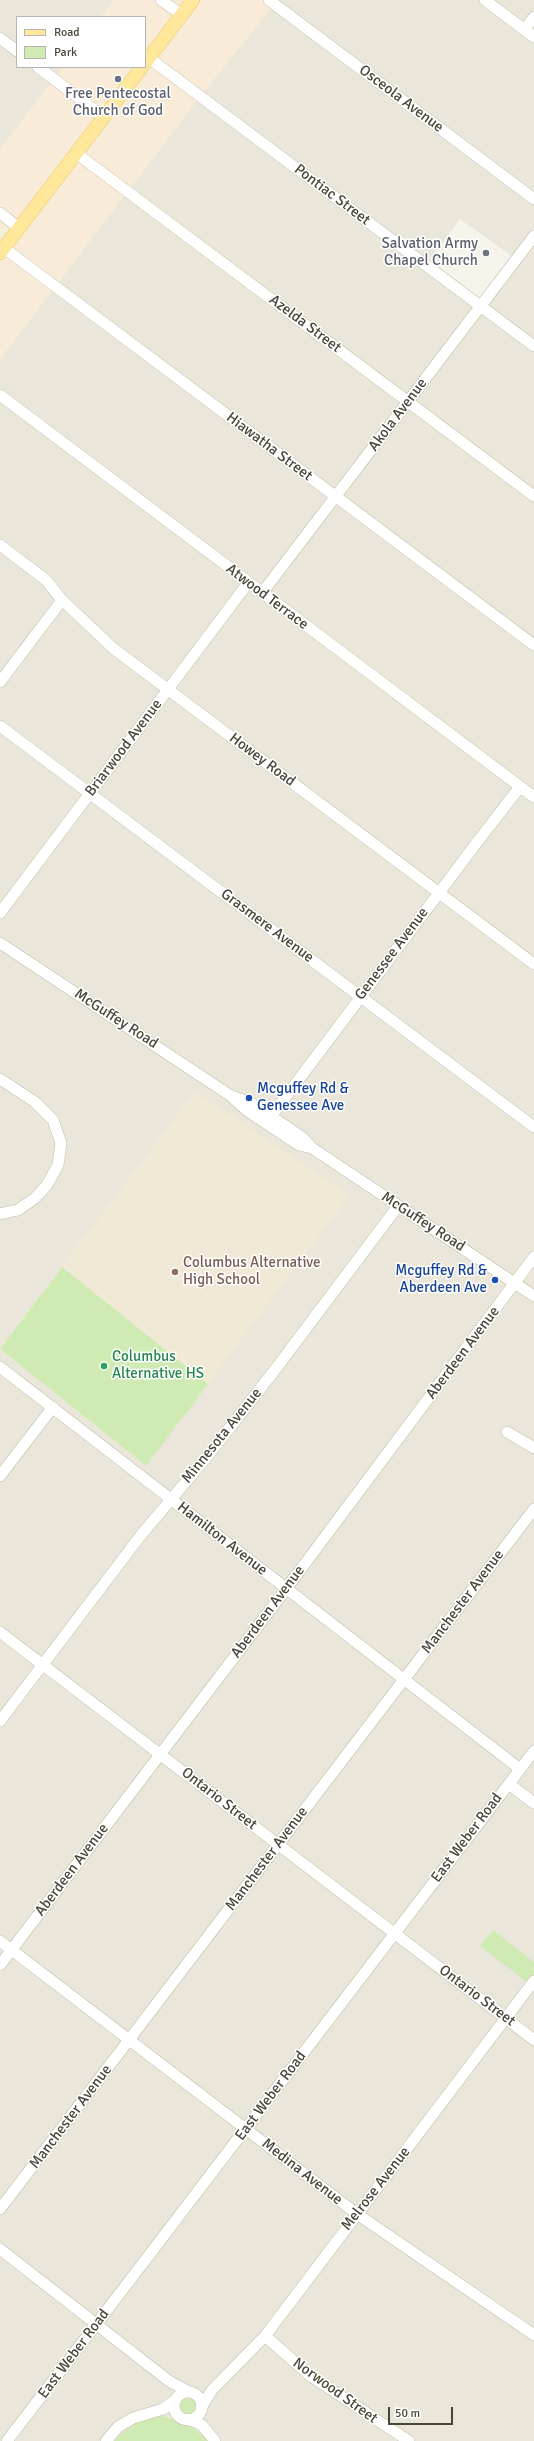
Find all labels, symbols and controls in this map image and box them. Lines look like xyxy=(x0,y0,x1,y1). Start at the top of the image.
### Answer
legend xyxy=(16,16,146,68)
text: Road xyxy=(54,25,80,40)
text: Park xyxy=(54,45,77,60)
street label: Osceola Avenue xyxy=(355,61,447,137)
marker: Free Pentecostal Church of God xyxy=(113,74,123,84)
place label: Free Pentecostal Church of God xyxy=(65,85,171,120)
street label: Pontiac Street xyxy=(290,161,374,229)
place label: Salvation Army Chapel Church xyxy=(381,235,478,270)
marker: Salvation Army Chapel Church xyxy=(481,248,491,258)
street label: Azelda Street xyxy=(265,291,345,357)
street label: Akola Avenue xyxy=(365,375,431,455)
street label: Hiawatha Street xyxy=(222,409,316,485)
street label: Atwood Terrace xyxy=(222,560,312,634)
street label: Briarwood Avenue xyxy=(82,696,166,800)
street label: Howey Road xyxy=(225,729,299,791)
street label: Grasmere Avenue xyxy=(217,885,317,967)
street label: Genessee Avenue xyxy=(351,904,433,1004)
street label: McGuffey Road xyxy=(71,985,161,1053)
place label: Mcguffey Rd & Genessee Ave xyxy=(257,1080,349,1115)
marker: Mcguffey Rd & Genessee Ave xyxy=(244,1093,254,1103)
street label: McGuffey Road xyxy=(378,1188,468,1256)
place label: Columbus Alternative High School xyxy=(183,1254,320,1289)
place label: Mcguffey Rd & Aberdeen Ave xyxy=(395,1262,487,1297)
marker: Columbus Alternative High School xyxy=(170,1267,180,1277)
marker: Mcguffey Rd & Aberdeen Ave xyxy=(490,1275,500,1285)
street label: Aberdeen Avenue xyxy=(422,1303,504,1403)
place label: Columbus Alternative HS xyxy=(112,1348,204,1383)
marker: Columbus Alternative HS xyxy=(99,1361,109,1371)
street label: Minnesota Avenue xyxy=(178,1385,266,1487)
street label: Hamilton Avenue xyxy=(173,1498,271,1580)
street label: Manchester Avenue xyxy=(418,1546,508,1658)
street label: Aberdeen Avenue xyxy=(227,1562,309,1662)
street label: Ontario Street xyxy=(178,1764,260,1834)
street label: East Weber Road xyxy=(428,1790,506,1886)
street label: Manchester Avenue xyxy=(222,1803,312,1915)
street label: Aberdeen Avenue xyxy=(31,1820,113,1920)
street label: Ontario Street xyxy=(435,1961,519,2031)
street label: East Weber Road xyxy=(232,2048,310,2144)
street label: Manchester Avenue xyxy=(26,2061,116,2173)
street label: Medina Avenue xyxy=(258,2135,346,2209)
street label: Melrose Avenue xyxy=(338,2144,414,2234)
street label: East Weber Road xyxy=(35,2306,113,2402)
street label: Norwood Street xyxy=(289,2354,381,2428)
scale bar xyxy=(390,2399,455,2425)
text: 50 m xyxy=(395,2406,420,2421)

